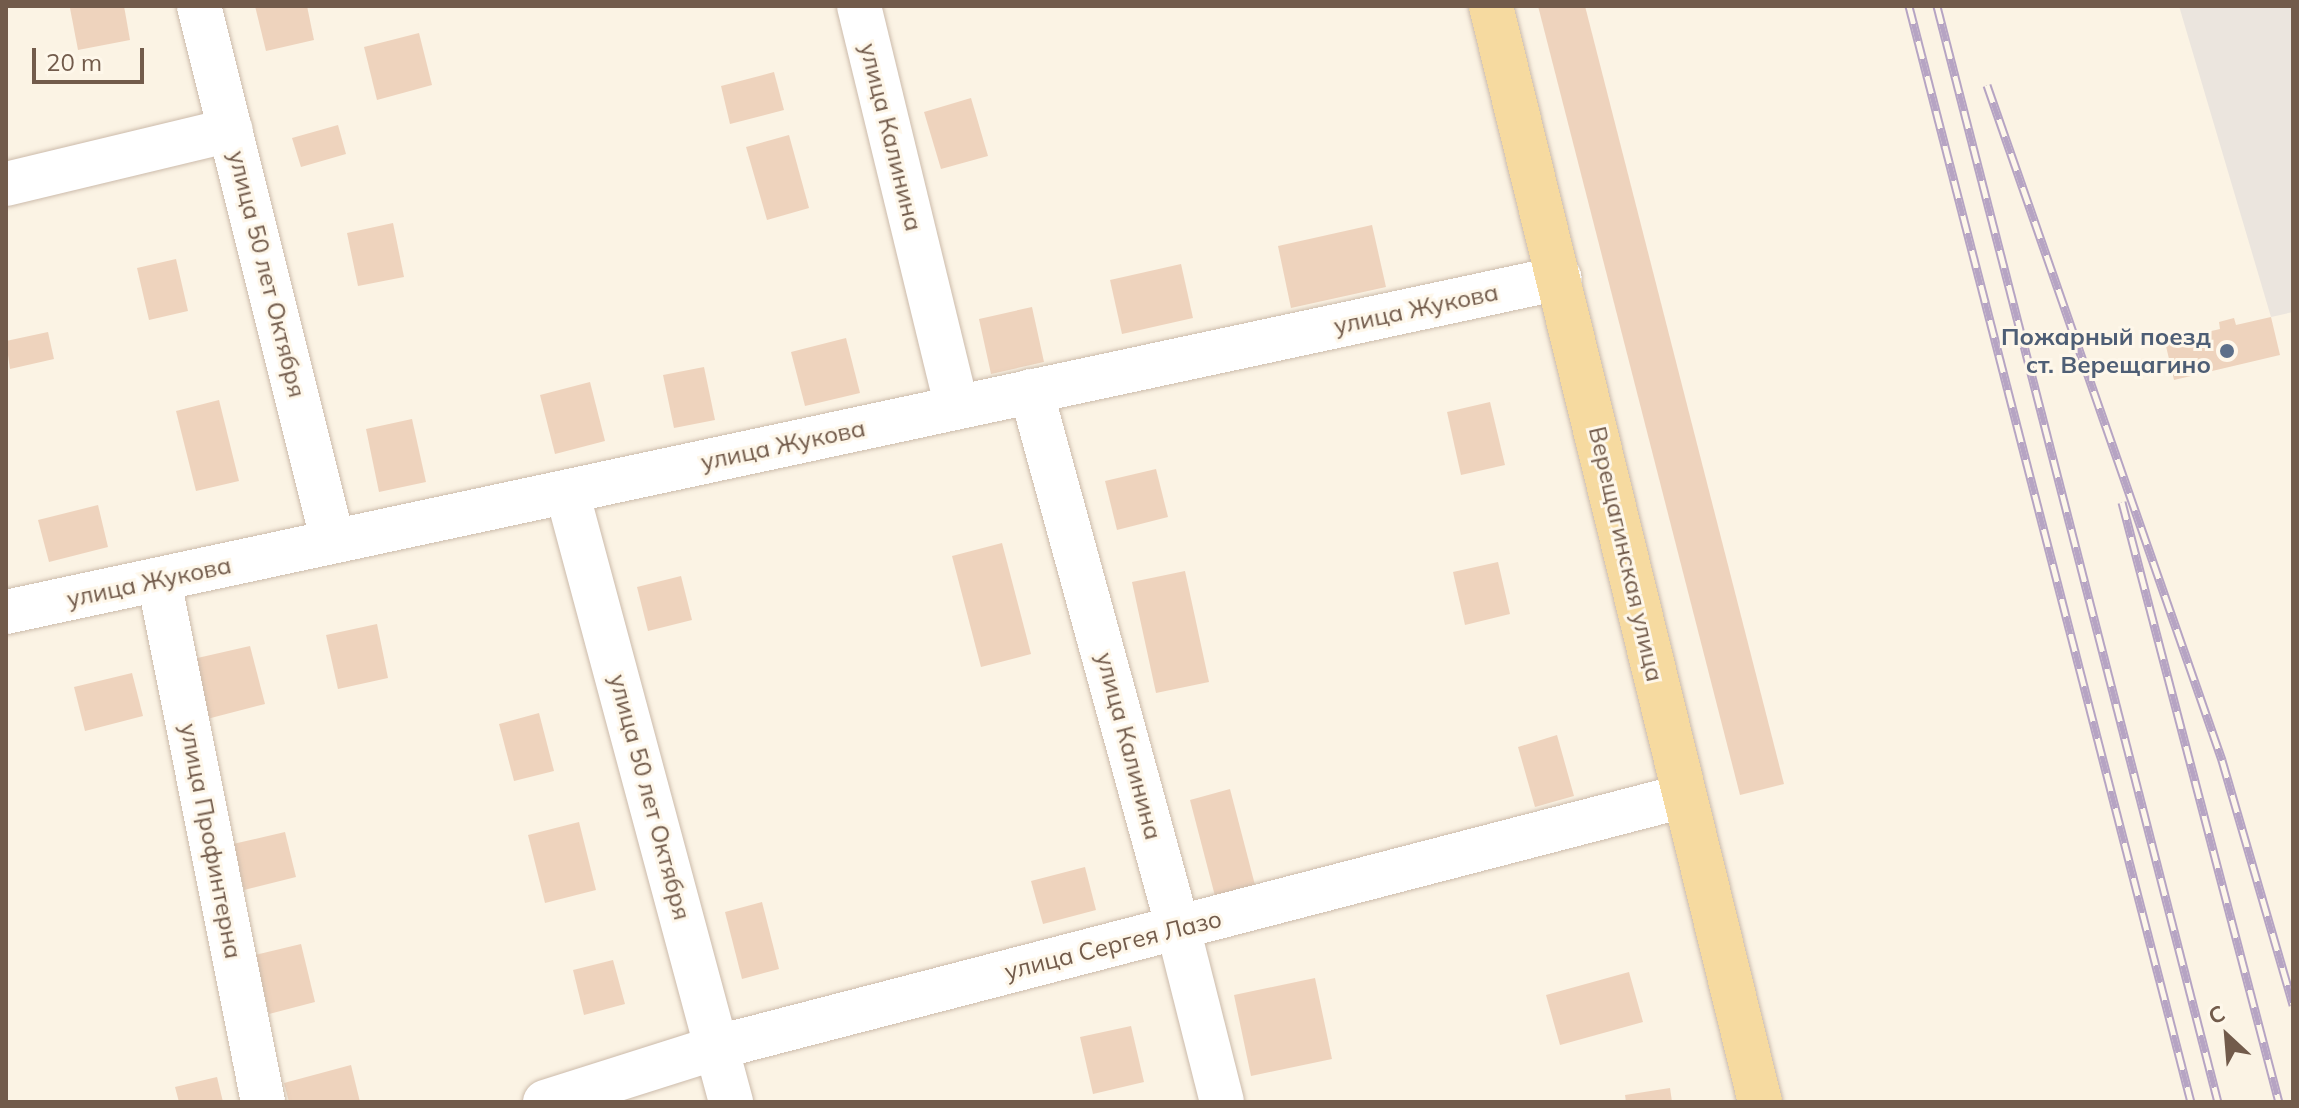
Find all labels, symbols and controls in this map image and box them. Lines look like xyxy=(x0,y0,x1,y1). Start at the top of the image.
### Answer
scale bar xyxy=(36,32,148,82)
street label: улица Калинина xyxy=(854,40,928,234)
text: 20 m xyxy=(46,47,102,77)
street label: улица 50 лет Октября xyxy=(222,148,312,400)
street label: улица Жукова xyxy=(1331,278,1501,340)
place label: Пожарный поезд ст. Верещагино xyxy=(2001,323,2211,379)
marker: Пожарный поезд ст. Верещагино xyxy=(2218,342,2236,360)
street label: улица Жукова xyxy=(698,414,868,476)
street label: Верещагинская улица xyxy=(1583,424,1669,684)
street label: улица Жукова xyxy=(64,551,234,613)
street label: улица Калинина xyxy=(1090,649,1168,843)
street label: улица 50 лет Октября xyxy=(603,671,697,923)
street label: улица Профинтерна xyxy=(174,721,248,961)
street label: улица Сергея Лазо xyxy=(1001,904,1225,986)
north arrow xyxy=(2187,996,2267,1076)
text: С xyxy=(2204,999,2229,1030)

